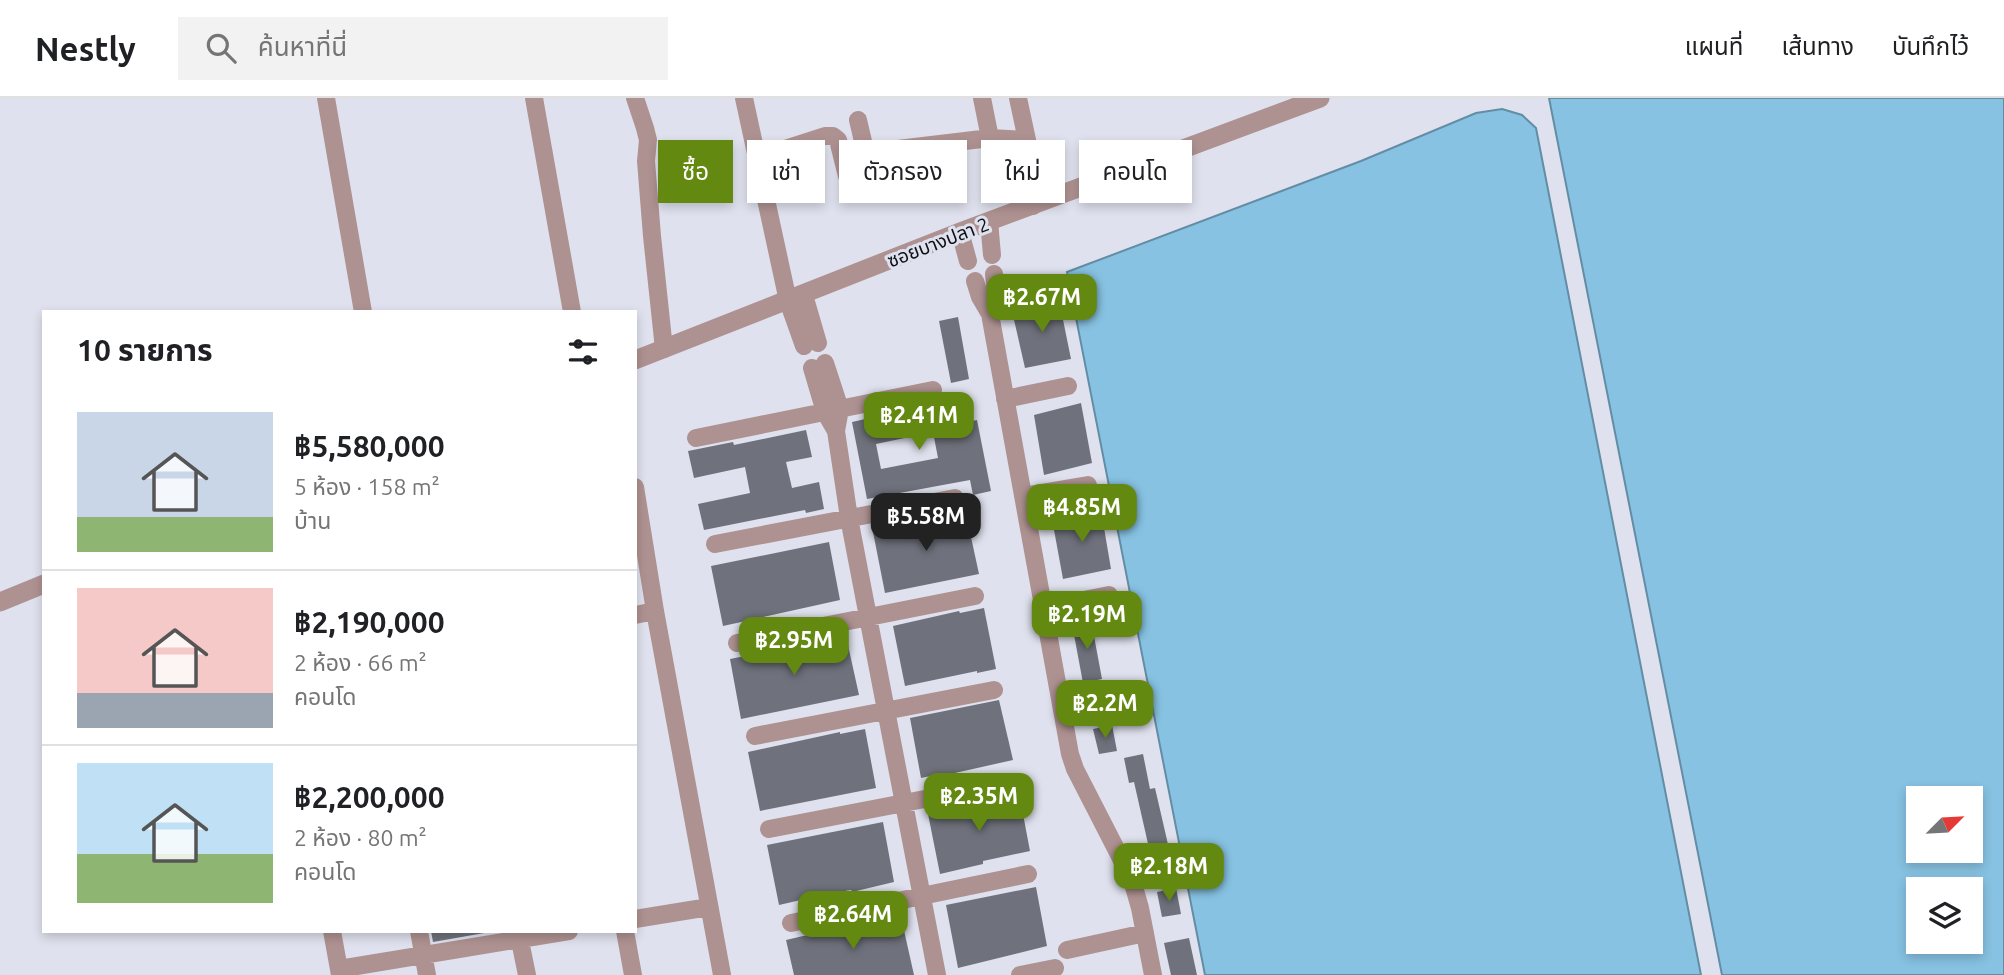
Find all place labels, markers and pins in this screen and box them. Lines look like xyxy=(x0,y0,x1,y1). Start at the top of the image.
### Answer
pin: ฿2.67M xyxy=(985,274,1099,334)
pin: ฿2.41M xyxy=(862,392,976,452)
pin: ฿4.85M xyxy=(1025,484,1139,544)
pin: ฿5.58M xyxy=(869,494,983,553)
pin: ฿2.19M xyxy=(1030,592,1144,651)
pin: ฿2.95M xyxy=(737,618,851,677)
pin: ฿2.2M xyxy=(1056,680,1154,740)
pin: ฿2.35M xyxy=(922,774,1036,833)
pin: ฿2.18M xyxy=(1112,844,1226,903)
pin: ฿2.64M xyxy=(796,892,910,951)

